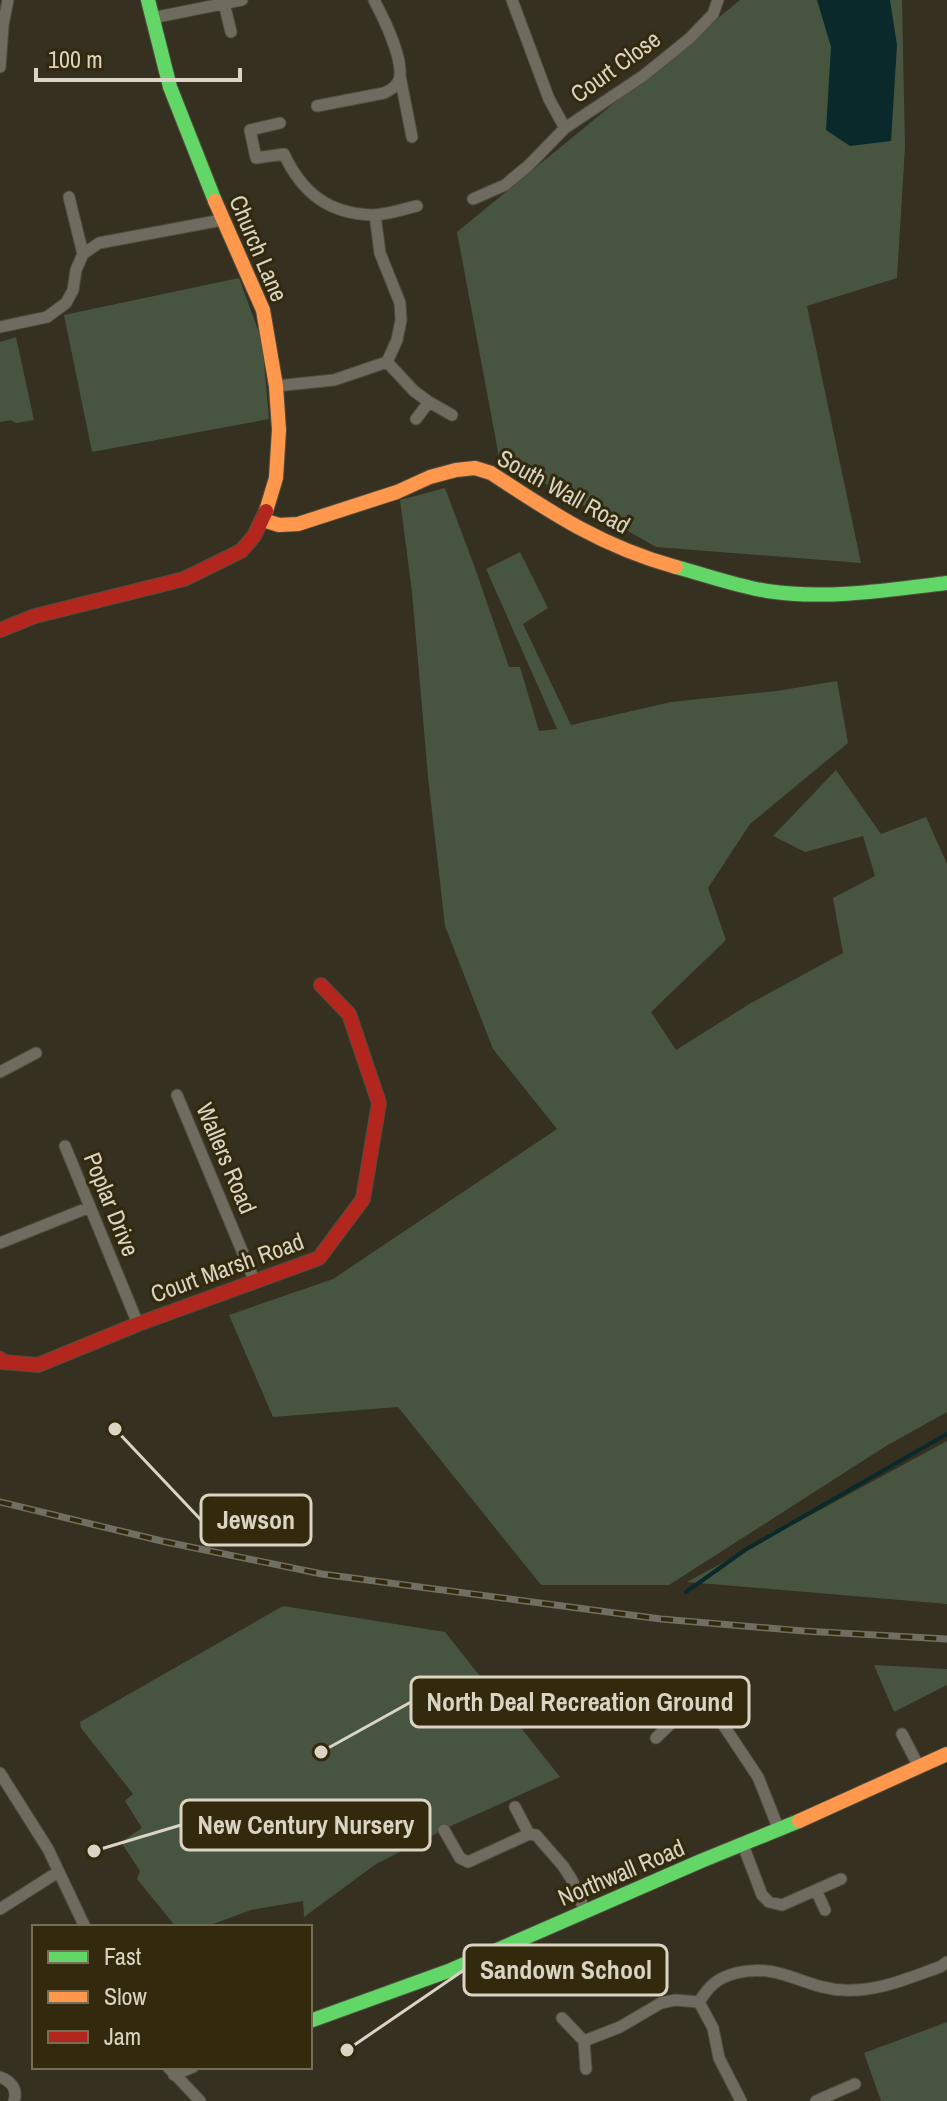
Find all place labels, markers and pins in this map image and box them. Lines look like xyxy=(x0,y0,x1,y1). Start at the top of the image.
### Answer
callout: Jewson xyxy=(201,1495,311,1545)
callout: North Deal Recreation Ground xyxy=(411,1677,749,1727)
callout: New Century Nursery xyxy=(181,1800,430,1850)
callout: Sandown School xyxy=(464,1945,667,1995)

